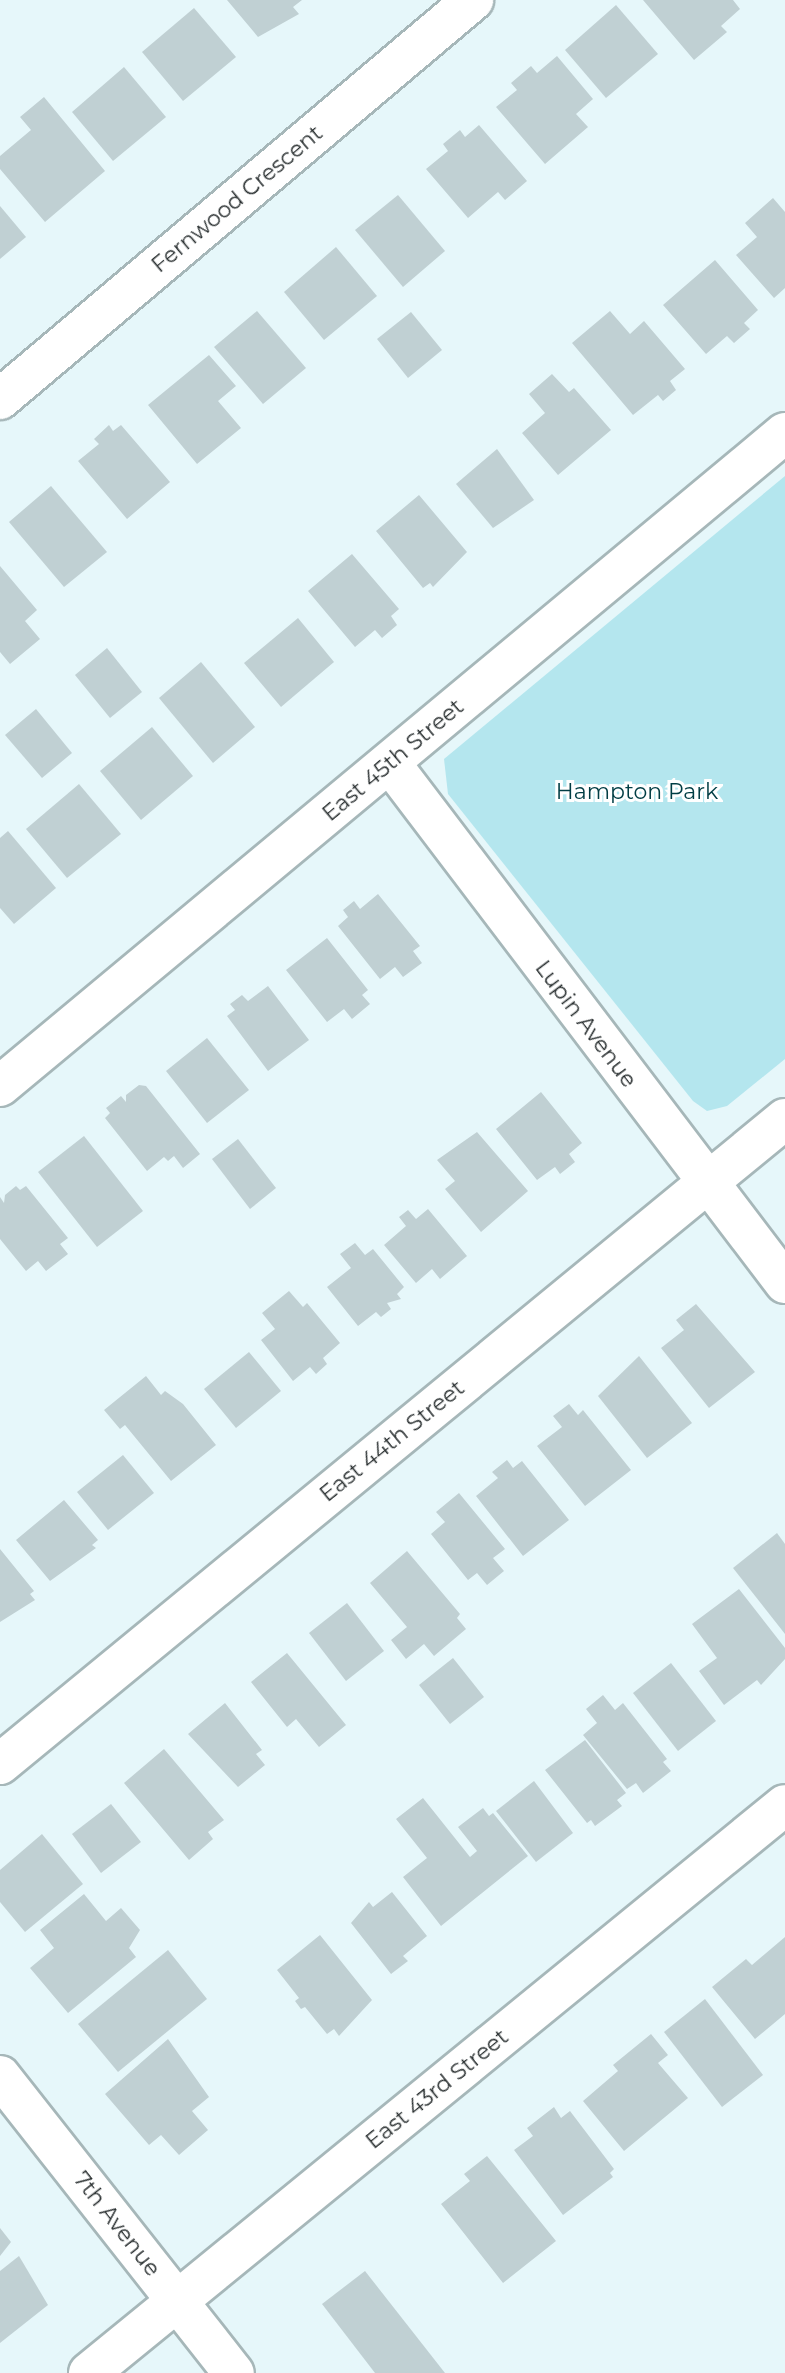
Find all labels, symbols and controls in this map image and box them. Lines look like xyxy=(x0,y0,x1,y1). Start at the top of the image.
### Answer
street label: Fernwood Crescent xyxy=(146,120,328,278)
street label: East 45th Street xyxy=(317,693,469,827)
park label: Hampton Park xyxy=(556,779,718,805)
street label: Lupin Avenue xyxy=(530,955,642,1093)
street label: East 44th Street xyxy=(314,1375,470,1507)
street label: East 43rd Street xyxy=(361,2024,513,2154)
street label: 7th Avenue xyxy=(68,2167,166,2281)

